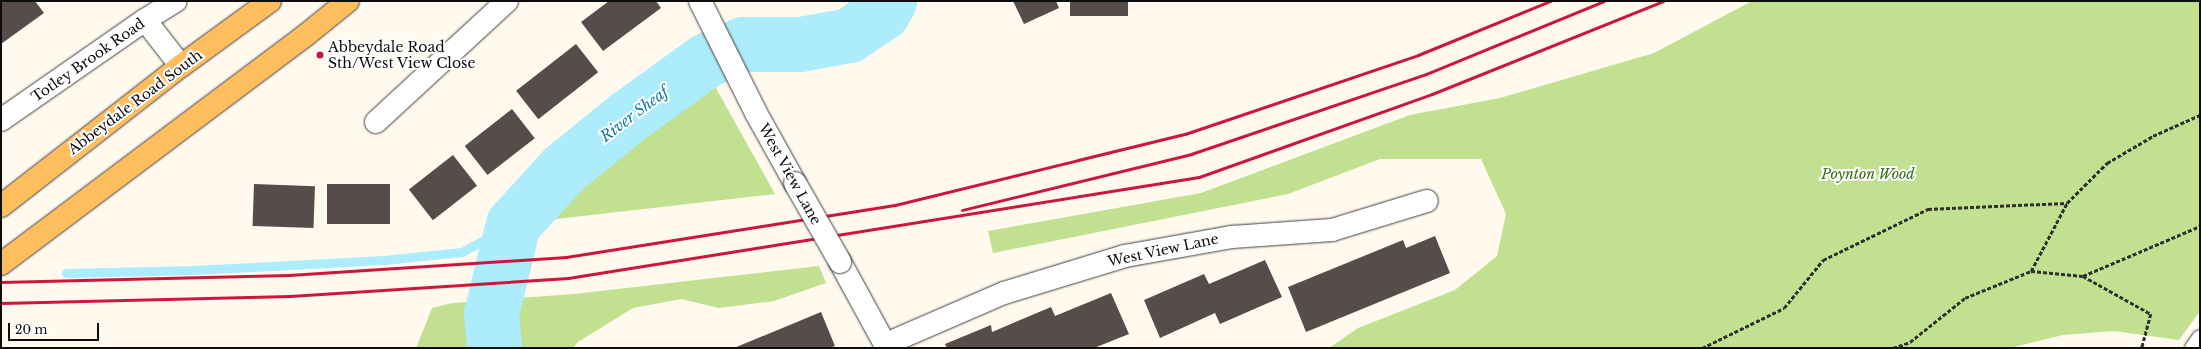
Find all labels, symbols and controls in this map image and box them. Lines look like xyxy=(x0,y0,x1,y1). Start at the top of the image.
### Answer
street label: Totley Brook Road xyxy=(28,14,148,106)
place label: Abbeydale Road Sth/West View Close xyxy=(328,39,476,72)
street label: Abbeydale Road South xyxy=(65,46,205,158)
marker: Abbeydale Road Sth/West View Close xyxy=(315,50,325,60)
water label: River Sheaf xyxy=(596,83,672,145)
street label: West View Lane xyxy=(755,120,825,228)
park label: Poynton Wood xyxy=(1821,166,1915,182)
street label: West View Lane xyxy=(1105,230,1221,270)
scale bar xyxy=(10,315,101,341)
text: 20 m xyxy=(15,322,47,337)

